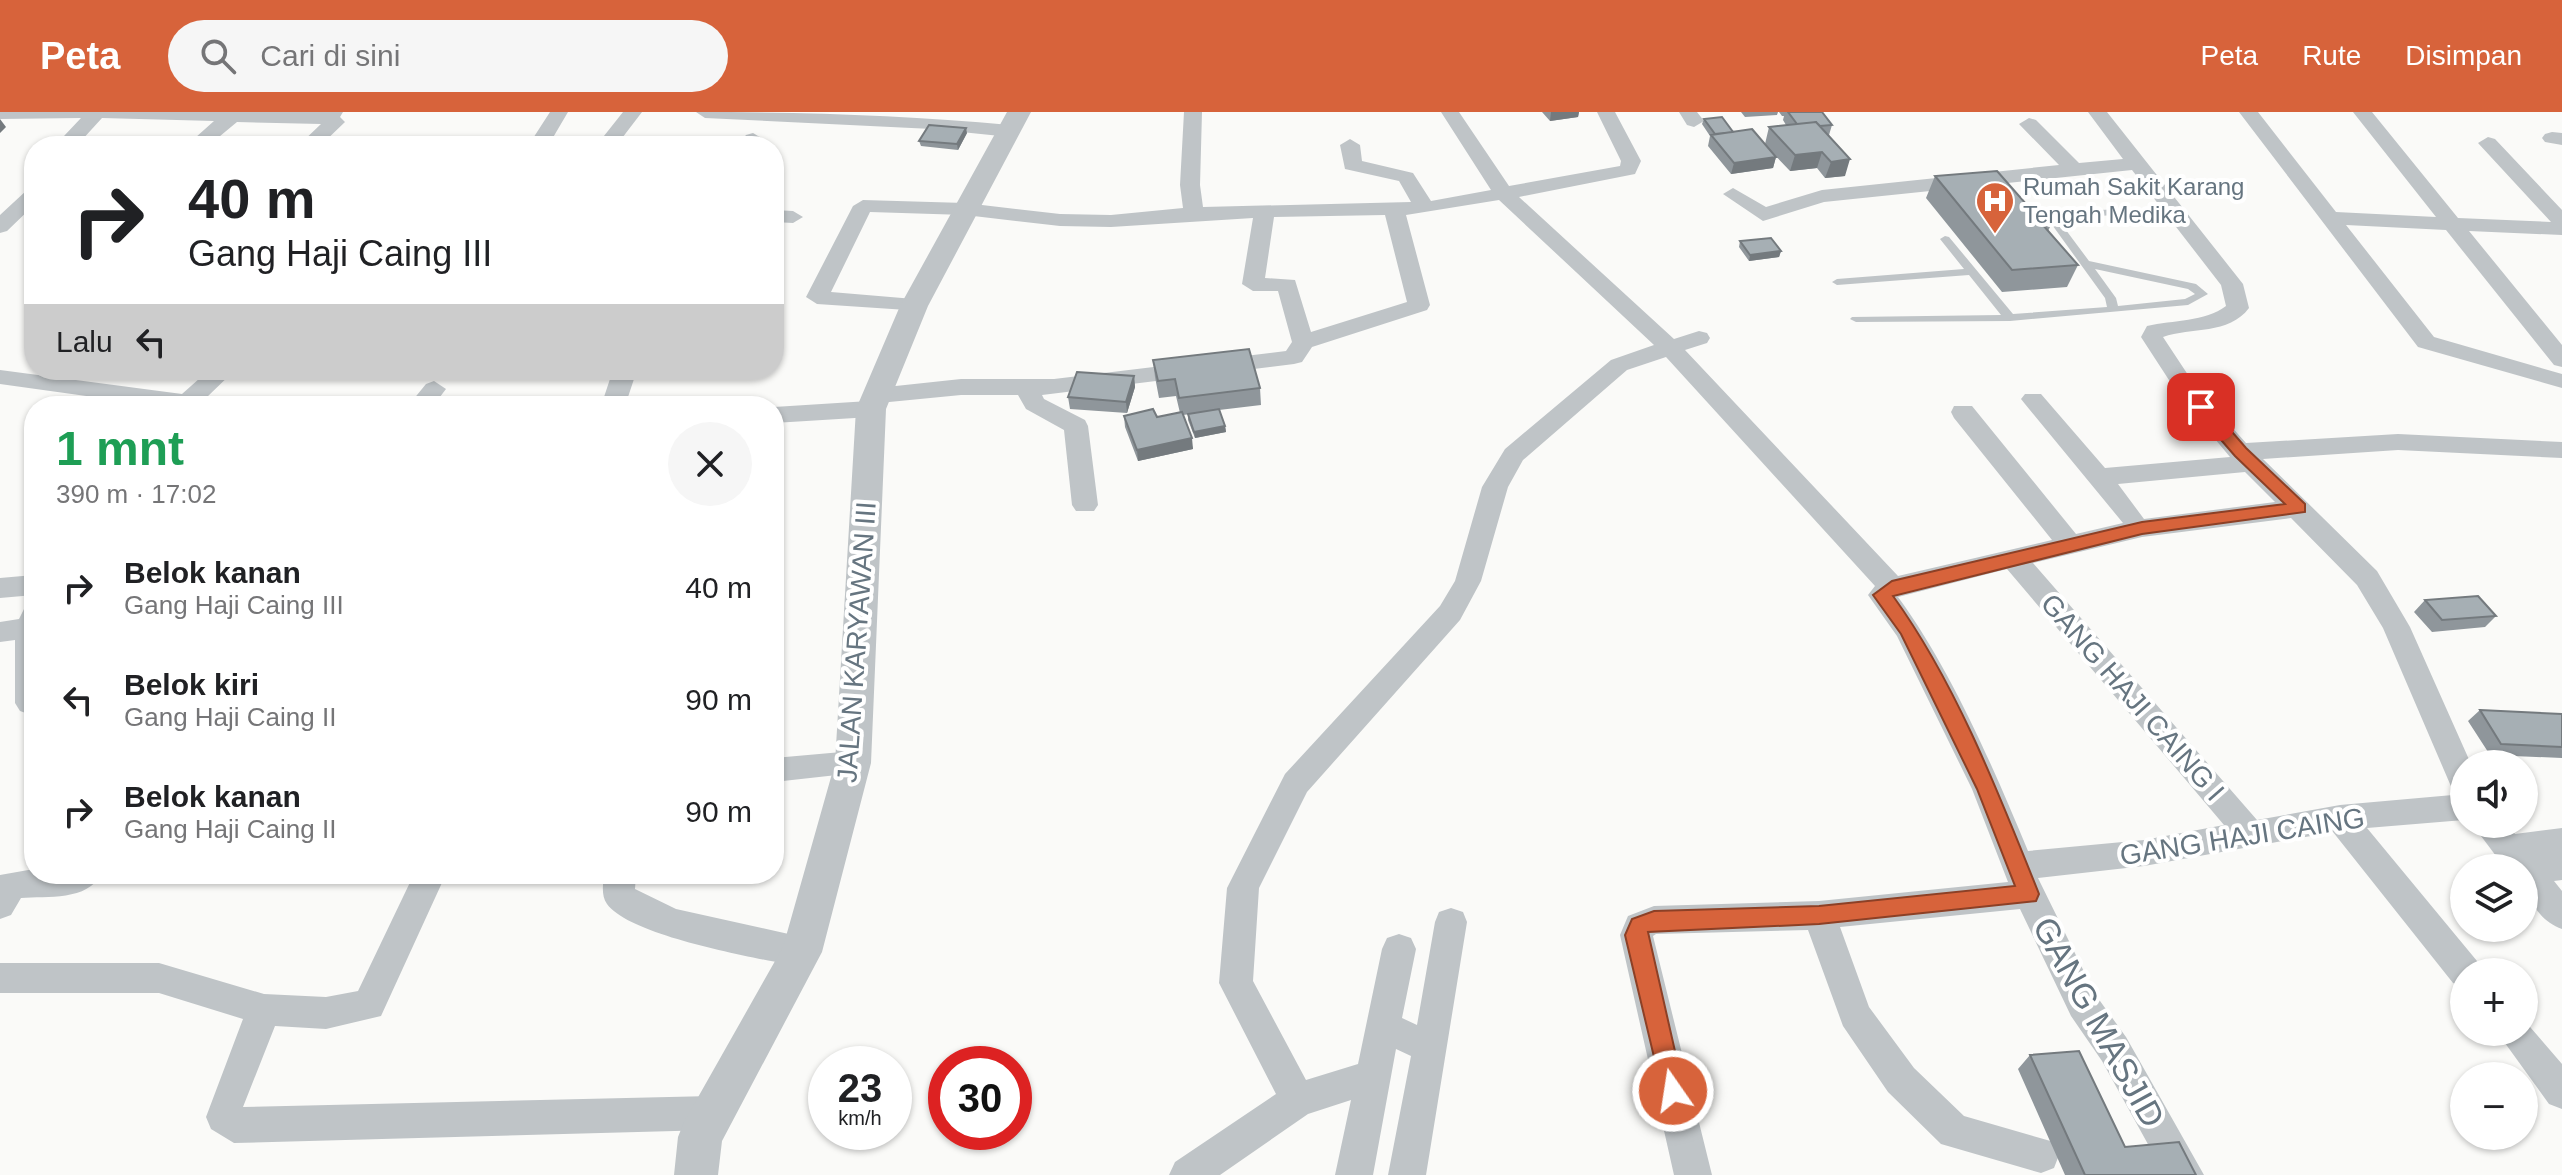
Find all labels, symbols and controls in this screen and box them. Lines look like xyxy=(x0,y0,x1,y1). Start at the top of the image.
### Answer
search box xyxy=(168,20,728,92)
icon: search xyxy=(196,34,240,78)
text: Peta xyxy=(40,35,120,77)
text: Cari di sini xyxy=(260,39,400,72)
text: Peta xyxy=(2201,40,2258,71)
text: Rute xyxy=(2302,40,2361,71)
text: Disimpan xyxy=(2405,40,2522,71)
text: 40 m xyxy=(188,167,316,230)
icon: right xyxy=(56,168,160,272)
place label: Rumah Sakit Karang Tengah Medika xyxy=(2023,173,2244,228)
hospital icon: Rumah Sakit Karang Tengah Medika xyxy=(1974,180,2016,235)
text: Gang Haji Caing III xyxy=(188,233,492,274)
icon: left xyxy=(129,320,173,364)
text: Lalu xyxy=(56,325,113,358)
pin xyxy=(2167,373,2235,441)
icon: arrive xyxy=(2179,385,2223,429)
text: 1 mnt xyxy=(56,422,184,475)
button: close xyxy=(668,422,752,506)
text: 390 m · 17:02 xyxy=(56,479,216,509)
street label: JALAN KARYAWAN III xyxy=(831,500,882,784)
text: Belok kanan xyxy=(124,556,301,589)
icon: right xyxy=(56,566,100,610)
text: 40 m xyxy=(685,571,752,604)
street label: GANG HAJI CAING I xyxy=(2035,588,2231,807)
text: Gang Haji Caing III xyxy=(124,590,344,620)
text: Belok kiri xyxy=(124,668,259,701)
icon: left xyxy=(56,678,100,722)
text: 90 m xyxy=(685,683,752,716)
text: Gang Haji Caing II xyxy=(124,702,336,732)
map controls xyxy=(2450,750,2538,1150)
button: sound xyxy=(2450,750,2538,838)
text: Belok kanan xyxy=(124,780,301,813)
icon: right xyxy=(56,790,100,834)
text: 90 m xyxy=(685,795,752,828)
street label: GANG HAJI CAING xyxy=(2117,802,2367,871)
text: Gang Haji Caing II xyxy=(124,814,336,844)
button: layers xyxy=(2450,854,2538,942)
street label: GANG MASJID xyxy=(2026,910,2172,1134)
button: + xyxy=(2450,958,2538,1046)
speed limit sign: 30 xyxy=(928,1046,1032,1150)
position arrow xyxy=(1631,1049,1715,1133)
button: − xyxy=(2450,1062,2538,1150)
text: 23 xyxy=(838,1066,882,1110)
text: km/h xyxy=(838,1107,882,1129)

